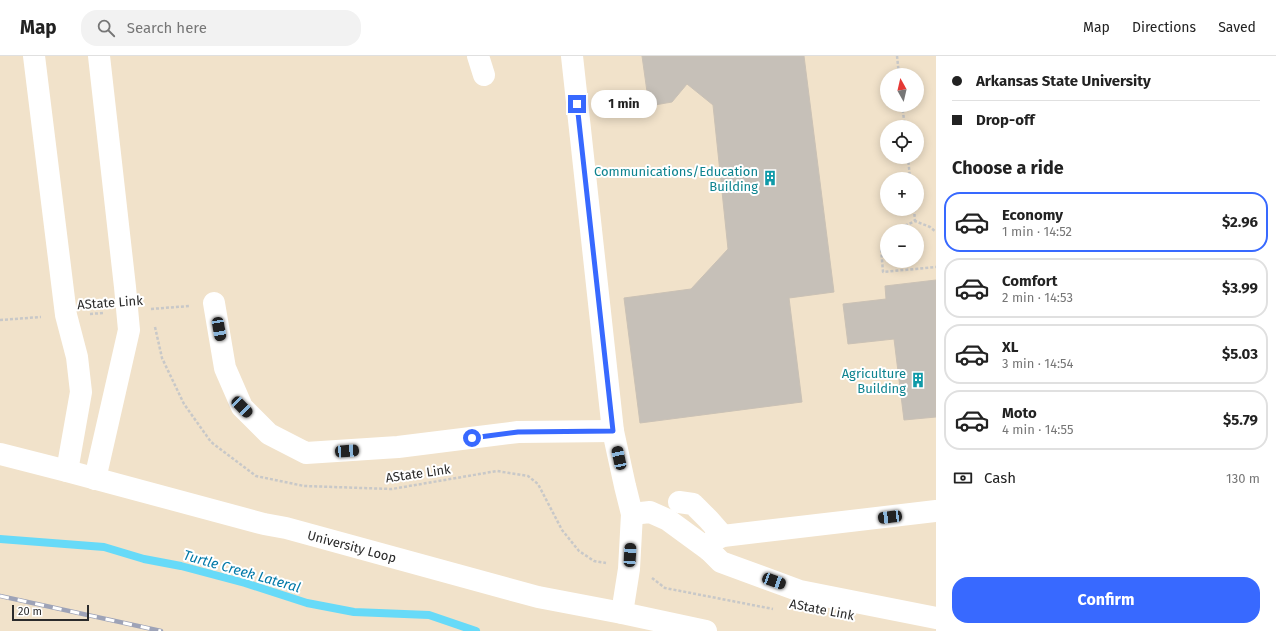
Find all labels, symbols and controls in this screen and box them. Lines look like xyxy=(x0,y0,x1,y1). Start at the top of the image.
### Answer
search box xyxy=(81,10,361,46)
text: Map xyxy=(20,16,57,39)
icon: search xyxy=(95,17,117,39)
text: Search here xyxy=(127,19,207,37)
text: Map xyxy=(1083,19,1110,36)
text: Directions xyxy=(1132,19,1196,36)
text: Saved xyxy=(1218,19,1256,36)
north arrow xyxy=(880,68,924,112)
map controls xyxy=(880,68,924,268)
text: Arkansas State University xyxy=(976,72,1151,90)
callout: 1 min xyxy=(591,90,657,118)
route end xyxy=(568,95,586,113)
text: 1 min xyxy=(608,96,640,111)
text: Drop-off xyxy=(976,111,1035,129)
button: locate xyxy=(880,120,924,164)
text: Choose a ride xyxy=(952,157,1064,179)
place label: Communications/Education Building xyxy=(594,164,758,194)
building icon: Communications/Education Building xyxy=(761,169,779,187)
button: + xyxy=(880,172,924,216)
icon: car xyxy=(954,204,990,240)
text: Economy xyxy=(1002,206,1063,224)
text: $2.96 xyxy=(1222,213,1258,231)
button: − xyxy=(880,224,924,268)
text: 1 min · 14:52 xyxy=(1002,224,1072,239)
icon: car xyxy=(954,270,990,306)
text: Comfort xyxy=(1002,272,1058,290)
text: $3.99 xyxy=(1222,279,1258,297)
text: 2 min · 14:53 xyxy=(1002,290,1073,305)
street label: AState Link xyxy=(77,293,144,312)
car xyxy=(211,316,227,342)
icon: car xyxy=(954,336,990,372)
text: XL xyxy=(1002,338,1018,356)
text: $5.03 xyxy=(1222,345,1258,363)
text: 3 min · 14:54 xyxy=(1002,356,1074,371)
place label: Agriculture Building xyxy=(842,366,906,396)
building icon: Agriculture Building xyxy=(909,371,927,389)
car xyxy=(229,394,255,420)
icon: car xyxy=(954,402,990,438)
text: Moto xyxy=(1002,404,1037,422)
text: $5.79 xyxy=(1223,411,1258,429)
text: 4 min · 14:55 xyxy=(1002,422,1073,437)
route start xyxy=(463,429,481,447)
car xyxy=(335,444,359,458)
car xyxy=(611,445,627,471)
street label: AState Link xyxy=(385,461,452,485)
icon: cash xyxy=(952,467,974,489)
text: Cash xyxy=(984,469,1016,487)
text: 130 m xyxy=(1226,471,1260,486)
car xyxy=(877,510,903,524)
street label: University Loop xyxy=(306,527,398,566)
car xyxy=(623,543,637,567)
water label: Turtle Creek Lateral xyxy=(181,547,302,596)
car xyxy=(761,571,787,591)
button: Confirm xyxy=(952,577,1260,623)
street label: AState Link xyxy=(788,596,856,623)
scale bar xyxy=(12,603,89,622)
text: 20 m xyxy=(18,605,42,618)

